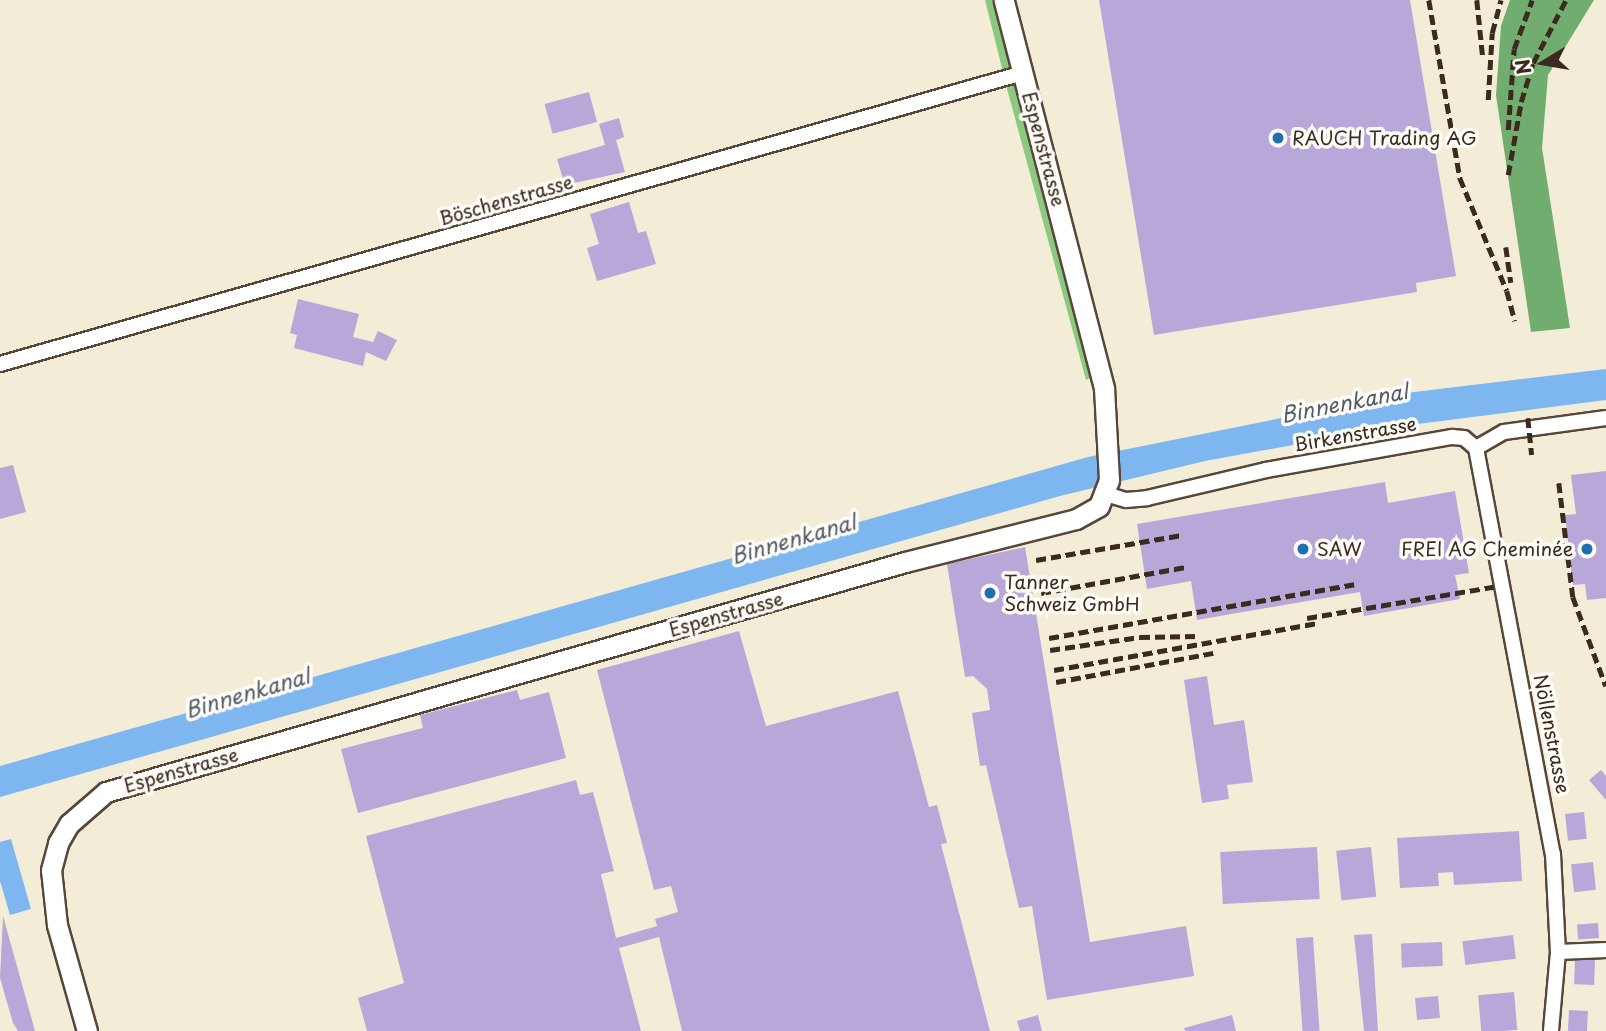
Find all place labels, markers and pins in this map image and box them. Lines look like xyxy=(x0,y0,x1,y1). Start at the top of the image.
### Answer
place label: RAUCH Trading AG xyxy=(1292,127,1476,149)
marker: RAUCH Trading AG xyxy=(1270,130,1286,146)
place label: SAW xyxy=(1317,538,1362,560)
place label: FREI AG Cheminée xyxy=(1398,538,1573,560)
marker: SAW xyxy=(1295,541,1311,557)
marker: FREI AG Cheminée xyxy=(1579,541,1595,557)
place label: Tanner Schweiz GmbH xyxy=(1004,571,1140,615)
marker: Tanner Schweiz GmbH xyxy=(982,585,998,601)

